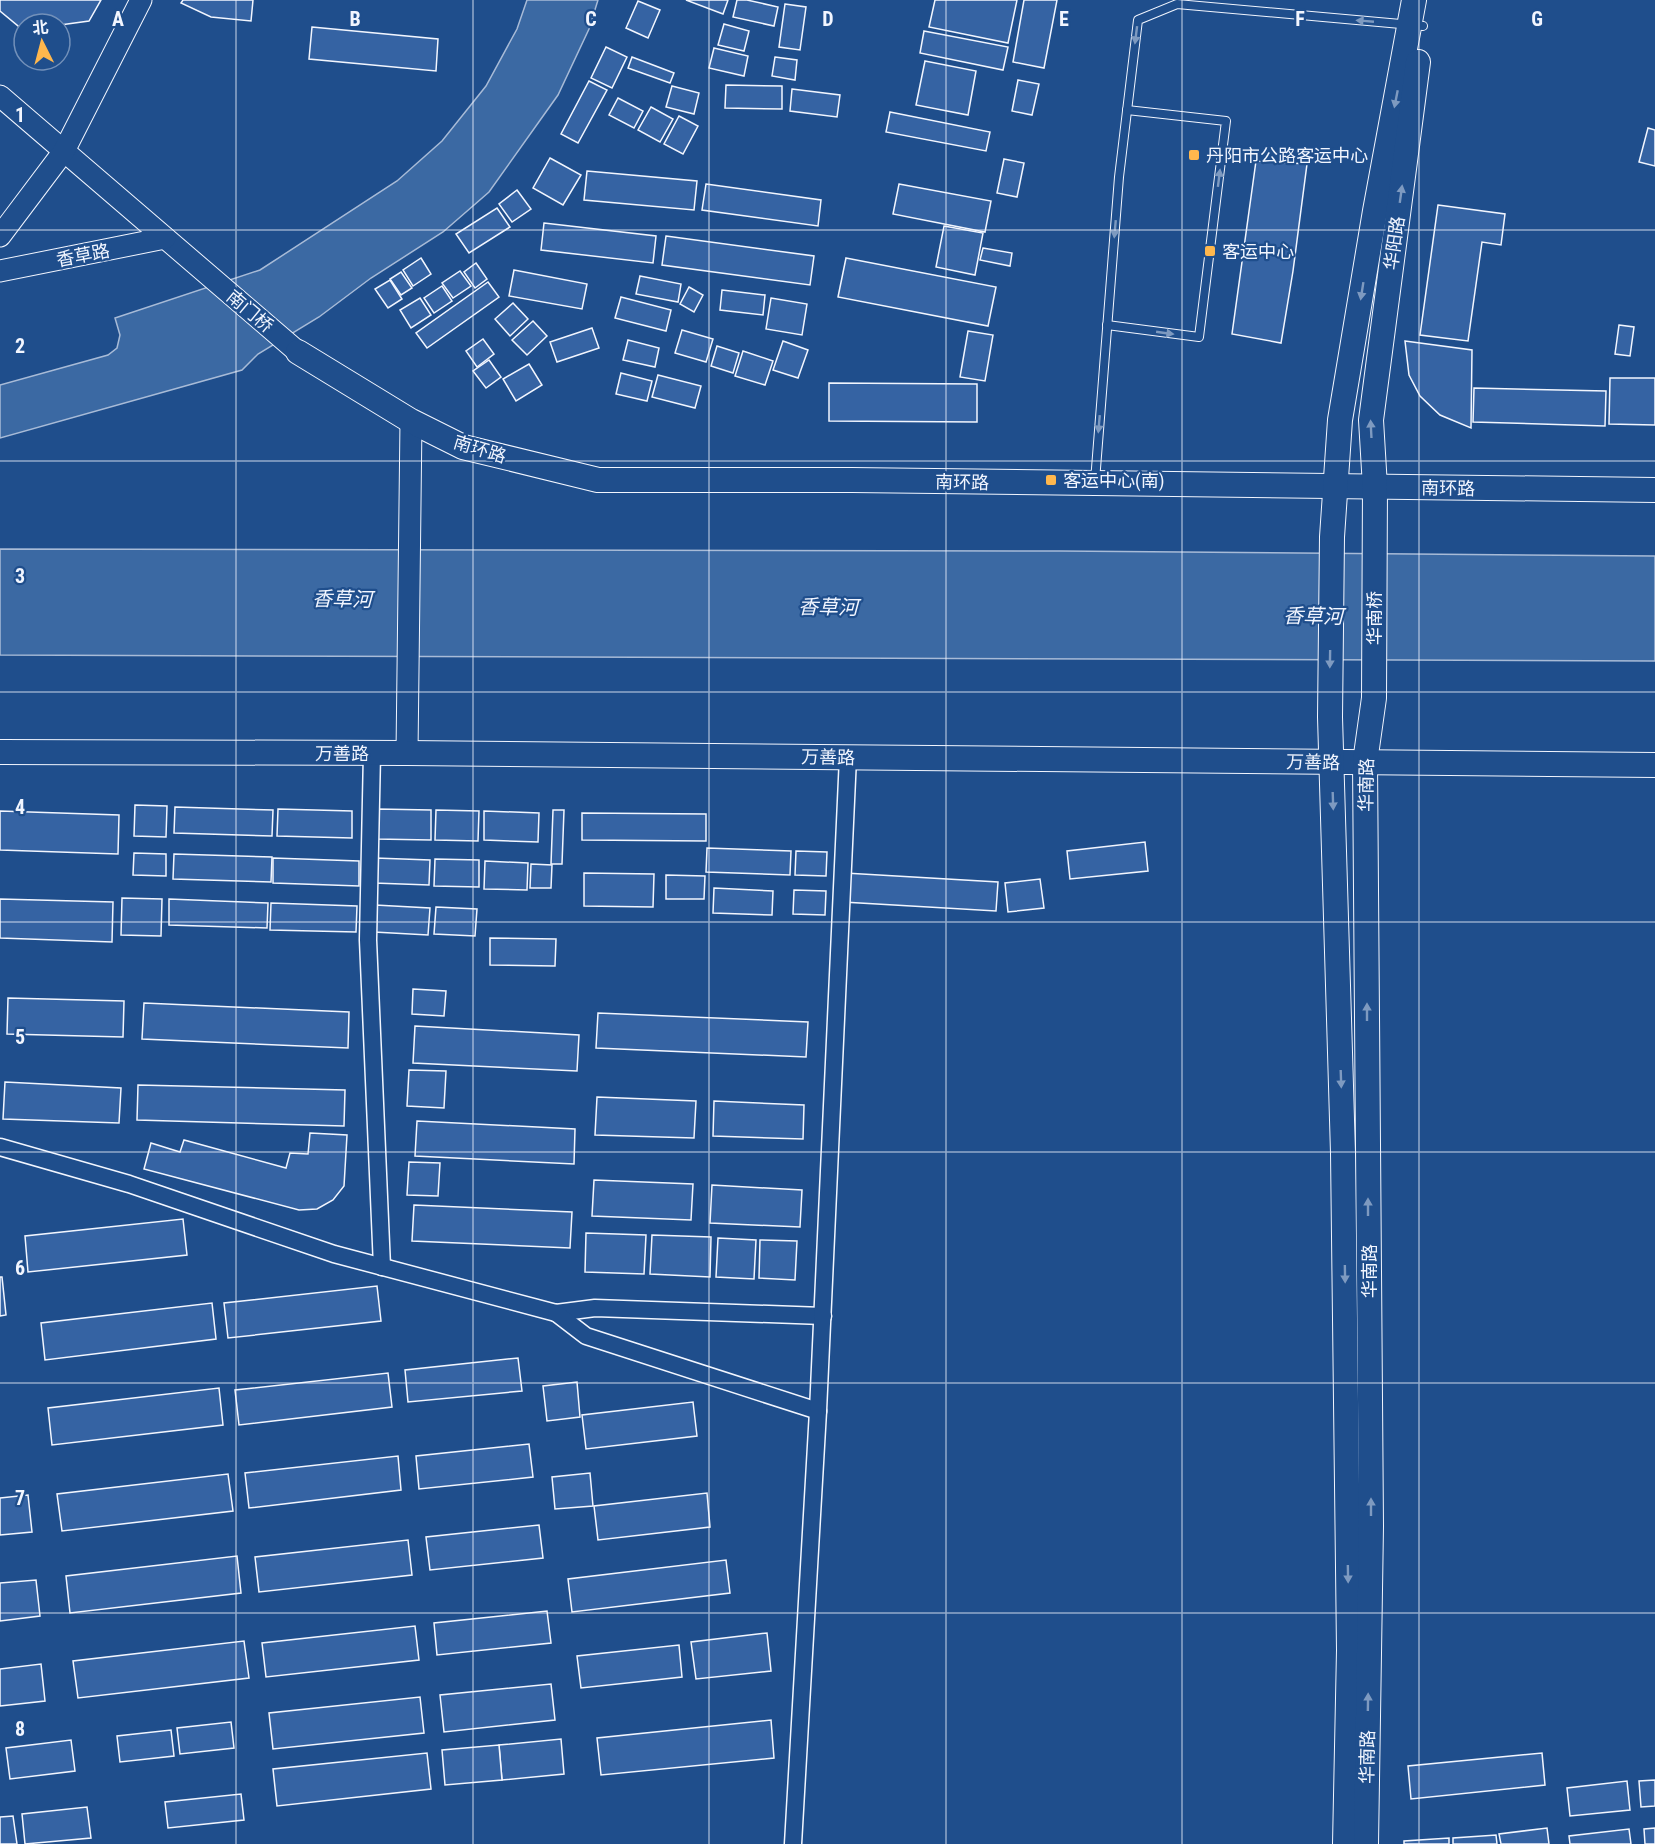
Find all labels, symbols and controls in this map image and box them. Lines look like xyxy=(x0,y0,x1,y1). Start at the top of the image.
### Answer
text: A xyxy=(112,7,124,31)
text: B xyxy=(349,7,361,31)
text: C xyxy=(585,7,597,31)
text: D xyxy=(822,7,834,31)
text: E xyxy=(1059,7,1069,31)
text: F xyxy=(1295,7,1305,31)
text: G xyxy=(1531,7,1543,31)
north arrow xyxy=(12,12,72,72)
one-way arrow xyxy=(1355,16,1374,26)
text: 北 xyxy=(32,17,49,38)
one-way arrow xyxy=(1131,26,1141,45)
one-way arrow xyxy=(1391,89,1400,108)
text: 1 xyxy=(15,103,25,127)
place label: 丹阳市公路客运中心 xyxy=(1206,145,1368,166)
marker: 丹阳市公路客运中心 xyxy=(1187,148,1201,162)
one-way arrow xyxy=(1215,168,1224,187)
one-way arrow xyxy=(1396,184,1405,203)
street label: 华阳路 xyxy=(1380,215,1408,271)
one-way arrow xyxy=(1110,220,1120,239)
street label: 香草路 xyxy=(54,240,112,270)
place label: 客运中心 xyxy=(1222,241,1294,262)
marker: 客运中心 xyxy=(1203,244,1217,258)
one-way arrow xyxy=(1357,281,1366,300)
street label: 南门桥 xyxy=(223,286,277,336)
one-way arrow xyxy=(1156,328,1175,337)
text: 2 xyxy=(15,334,25,358)
one-way arrow xyxy=(1095,414,1104,433)
one-way arrow xyxy=(1367,419,1376,438)
street label: 南环路 xyxy=(451,431,509,467)
place label: 客运中心(南) xyxy=(1063,470,1164,492)
street label: 南环路 xyxy=(935,471,989,493)
marker: 客运中心(南) xyxy=(1044,473,1058,487)
street label: 南环路 xyxy=(1421,477,1475,499)
text: 3 xyxy=(15,564,25,588)
water label: 香草河 xyxy=(312,586,376,612)
street label: 华南桥 xyxy=(1364,591,1385,645)
water label: 香草河 xyxy=(798,594,862,620)
water label: 香草河 xyxy=(1283,603,1347,629)
one-way arrow xyxy=(1325,649,1335,668)
street label: 万善路 xyxy=(315,743,369,764)
street label: 万善路 xyxy=(801,746,855,768)
street label: 万善路 xyxy=(1286,751,1340,773)
street label: 华南路 xyxy=(1355,758,1377,812)
one-way arrow xyxy=(1328,791,1337,810)
text: 4 xyxy=(15,795,25,819)
one-way arrow xyxy=(1362,1002,1372,1021)
text: 5 xyxy=(15,1025,25,1049)
one-way arrow xyxy=(1336,1070,1346,1089)
one-way arrow xyxy=(1363,1197,1373,1216)
street label: 华南路 xyxy=(1359,1244,1380,1298)
text: 6 xyxy=(15,1256,25,1280)
one-way arrow xyxy=(1340,1265,1350,1284)
text: 7 xyxy=(15,1486,25,1510)
one-way arrow xyxy=(1366,1497,1376,1516)
one-way arrow xyxy=(1344,1565,1353,1584)
one-way arrow xyxy=(1363,1692,1373,1711)
text: 8 xyxy=(15,1717,25,1741)
street label: 华南路 xyxy=(1356,1730,1378,1784)

